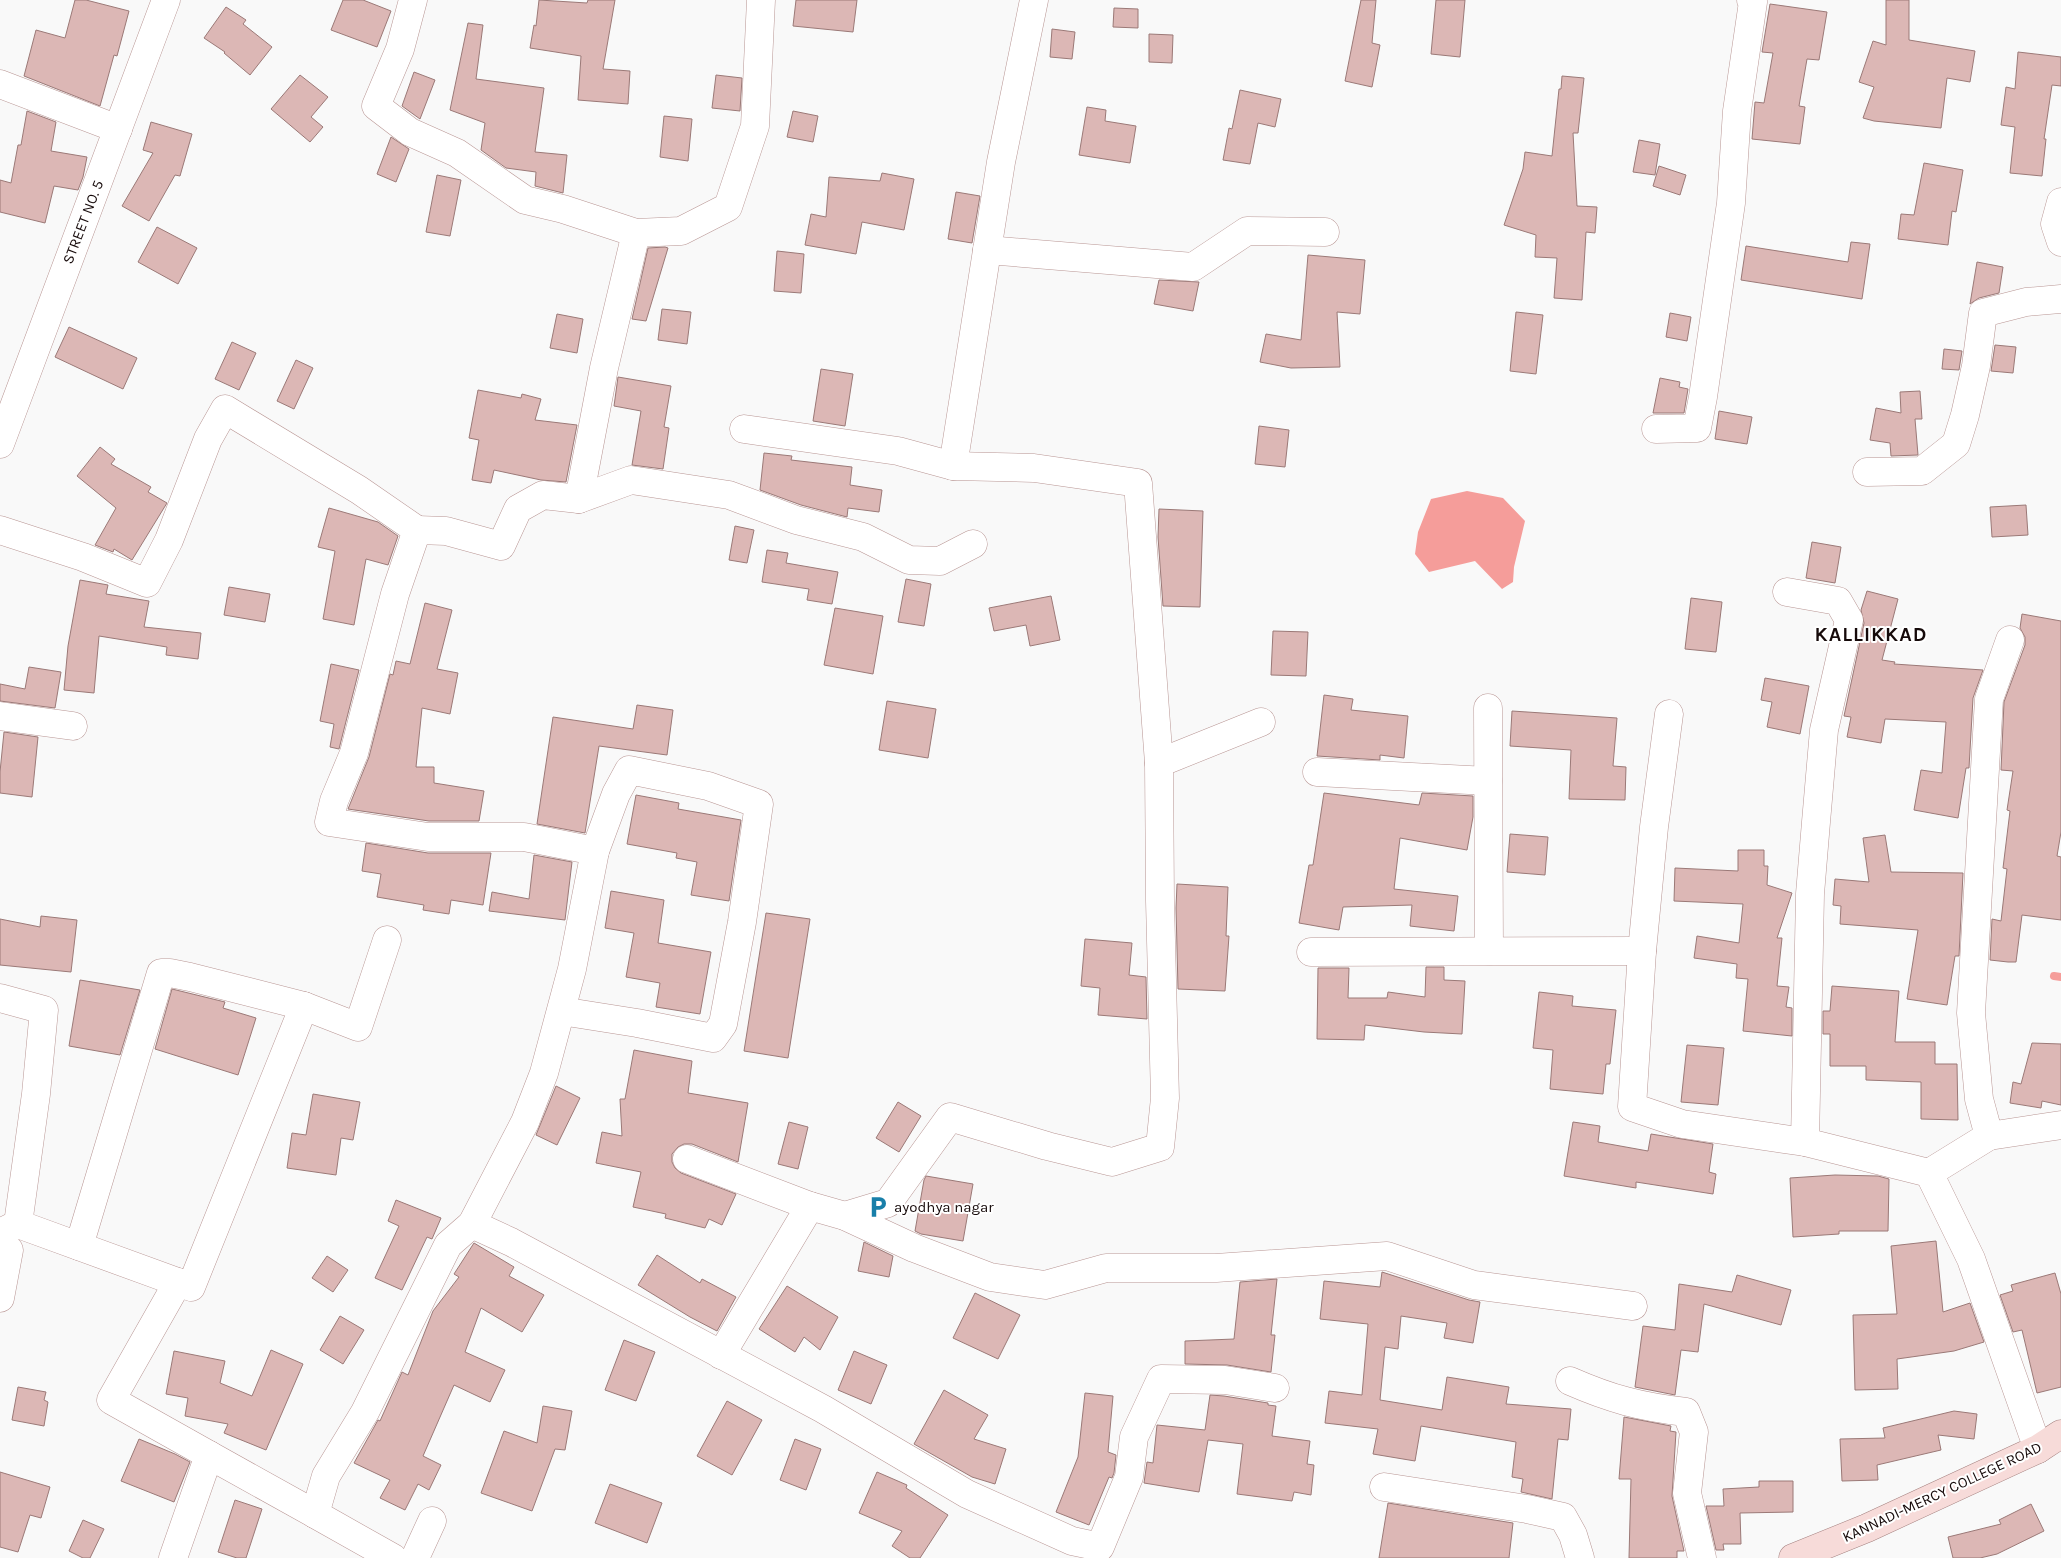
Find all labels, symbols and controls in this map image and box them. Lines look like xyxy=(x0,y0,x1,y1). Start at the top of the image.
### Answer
street label: STREET NO. 5 xyxy=(59,178,107,266)
district label: KALLIKKAD xyxy=(1815,623,1927,646)
parking icon: ayodhya nagar xyxy=(865,1194,891,1220)
place label: ayodhya nagar xyxy=(894,1198,994,1216)
street label: KANNADI-MERCY COLLEGE ROAD xyxy=(1839,1438,2045,1546)

